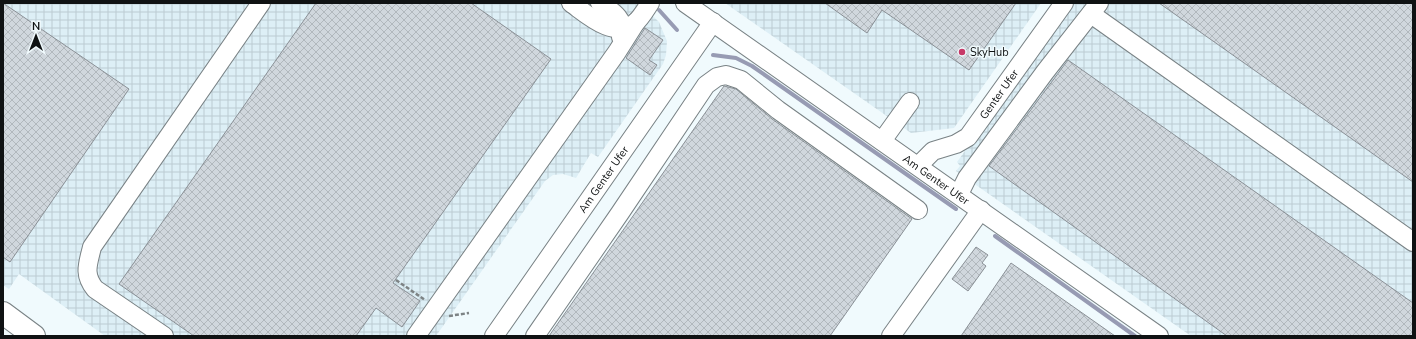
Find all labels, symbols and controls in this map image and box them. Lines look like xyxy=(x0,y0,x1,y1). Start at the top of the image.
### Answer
north arrow xyxy=(16,16,56,56)
text: N xyxy=(32,19,40,34)
place label: SkyHub xyxy=(970,45,1009,60)
marker: SkyHub xyxy=(957,47,967,57)
street label: Genter Ufer xyxy=(976,66,1022,122)
street label: Am Genter Ufer xyxy=(575,143,632,216)
street label: Am Genter Ufer xyxy=(900,151,973,208)

